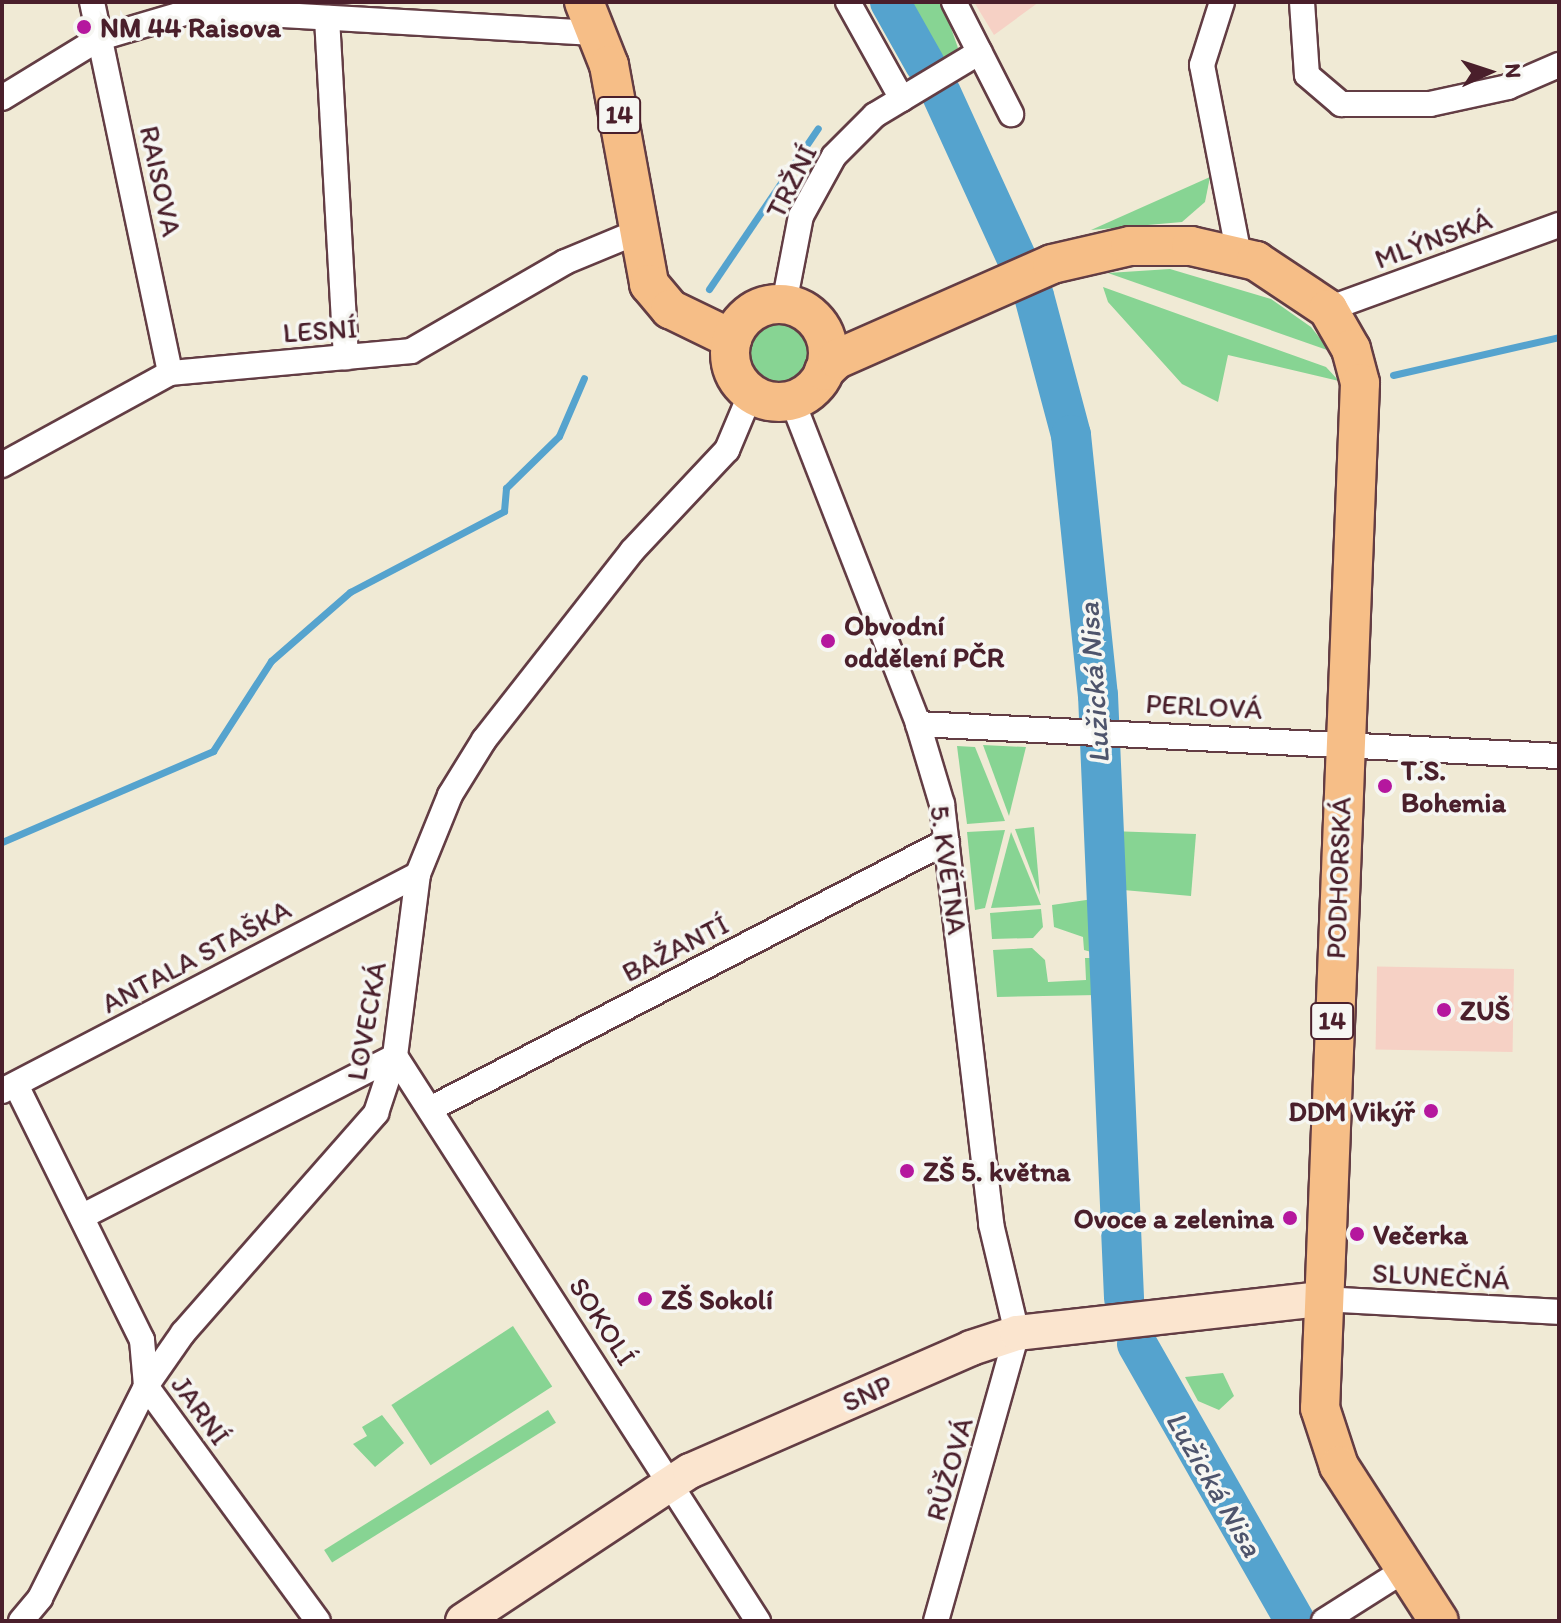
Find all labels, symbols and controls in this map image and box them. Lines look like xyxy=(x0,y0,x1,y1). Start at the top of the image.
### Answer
place label: NM 44 Raisova xyxy=(100,10,281,44)
marker: NM 44 Raisova xyxy=(75,18,93,36)
north arrow xyxy=(1449,32,1529,112)
text: N xyxy=(1500,63,1527,79)
road number: 14 xyxy=(597,93,641,137)
street label: RAISOVA xyxy=(133,122,189,240)
street label: TRŽNÍ xyxy=(758,138,824,224)
street label: MLÝNSKÁ xyxy=(1370,202,1496,276)
street label: LESNÍ xyxy=(282,311,358,349)
water label: Lužická Nisa xyxy=(1070,602,1118,764)
place label: Obvodní oddělení PČR xyxy=(844,608,1004,674)
marker: Obvodní oddělení PČR xyxy=(819,632,837,650)
street label: PERLOVÁ xyxy=(1145,686,1263,726)
place label: T.S. Bohemia xyxy=(1401,753,1506,819)
marker: T.S. Bohemia xyxy=(1376,777,1394,795)
street label: PODHORSKÁ xyxy=(1318,796,1358,960)
street label: 5. KVĚTNA xyxy=(923,803,975,937)
street label: ANTALA STAŠKA xyxy=(96,892,296,1020)
street label: BAŽANTÍ xyxy=(616,907,734,989)
street label: LOVECKÁ xyxy=(339,959,393,1083)
place label: ZUŠ xyxy=(1460,993,1510,1027)
road number: 14 xyxy=(1310,999,1354,1043)
marker: ZUŠ xyxy=(1435,1001,1453,1019)
place label: DDM Vikýř xyxy=(1288,1094,1415,1128)
marker: DDM Vikýř xyxy=(1422,1102,1440,1120)
place label: ZŠ 5. května xyxy=(923,1154,1071,1188)
marker: ZŠ 5. května xyxy=(898,1162,916,1180)
place label: Ovoce a zelenina xyxy=(1072,1201,1274,1235)
marker: Ovoce a zelenina xyxy=(1281,1209,1299,1227)
place label: Večerka xyxy=(1373,1217,1468,1251)
marker: Večerka xyxy=(1348,1225,1366,1243)
street label: SLUNEČNÁ xyxy=(1371,1256,1511,1296)
street label: SOKOLÍ xyxy=(562,1271,644,1371)
place label: ZŠ Sokolí xyxy=(661,1282,773,1316)
marker: ZŠ Sokolí xyxy=(636,1290,654,1308)
street label: SNP xyxy=(837,1367,897,1419)
street label: JARNÍ xyxy=(165,1369,237,1451)
water label: Lužická Nisa xyxy=(1158,1405,1270,1563)
street label: RŮŽOVÁ xyxy=(918,1413,980,1525)

